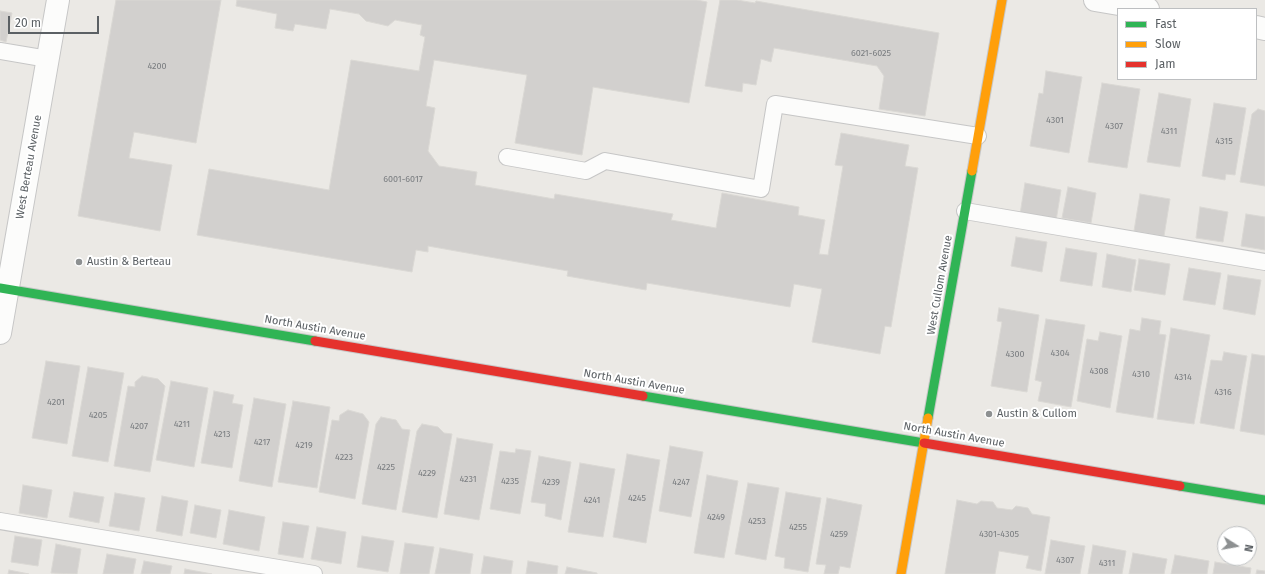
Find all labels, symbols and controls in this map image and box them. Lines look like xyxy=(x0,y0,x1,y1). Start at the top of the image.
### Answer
scale bar xyxy=(10,8,101,34)
legend xyxy=(1117,8,1257,80)
text: 20 m xyxy=(15,16,41,30)
text: Fast xyxy=(1155,17,1177,31)
text: Slow xyxy=(1155,37,1181,51)
house number: 6021-6025 xyxy=(851,48,891,58)
text: Jam xyxy=(1155,57,1175,71)
house number: 4200 xyxy=(147,61,167,71)
street label: West Berteau Avenue xyxy=(13,114,45,220)
house number: 4301 xyxy=(1046,115,1064,125)
house number: 4307 xyxy=(1105,121,1123,131)
house number: 4311 xyxy=(1161,126,1177,136)
house number: 4315 xyxy=(1215,136,1233,146)
house number: 6001-6017 xyxy=(383,174,423,184)
street label: West Cullom Avenue xyxy=(925,234,955,336)
place label: Austin & Berteau xyxy=(87,255,171,269)
marker: Austin & Berteau xyxy=(74,257,84,267)
street label: North Austin Avenue xyxy=(263,313,367,343)
house number: 4304 xyxy=(1051,348,1069,358)
house number: 4300 xyxy=(1005,349,1025,359)
house number: 4308 xyxy=(1089,366,1109,376)
street label: North Austin Avenue xyxy=(582,367,686,397)
house number: 4310 xyxy=(1132,369,1150,379)
house number: 4314 xyxy=(1174,372,1192,382)
house number: 4316 xyxy=(1214,387,1232,397)
house number: 4201 xyxy=(47,397,65,407)
place label: Austin & Cullom xyxy=(997,407,1077,421)
marker: Austin & Cullom xyxy=(984,409,994,419)
house number: 4205 xyxy=(89,410,107,420)
house number: 4211 xyxy=(174,419,190,429)
street label: North Austin Avenue xyxy=(902,420,1006,450)
house number: 4207 xyxy=(130,421,148,431)
house number: 4213 xyxy=(213,429,231,439)
house number: 4217 xyxy=(254,437,270,447)
house number: 4219 xyxy=(295,440,313,450)
house number: 4223 xyxy=(335,452,353,462)
house number: 4225 xyxy=(377,462,395,472)
house number: 4229 xyxy=(418,468,436,478)
house number: 4231 xyxy=(459,474,477,484)
house number: 4235 xyxy=(501,476,519,486)
house number: 4239 xyxy=(542,477,560,487)
house number: 4247 xyxy=(672,477,690,487)
house number: 4245 xyxy=(628,493,646,503)
house number: 4241 xyxy=(584,495,600,505)
house number: 4249 xyxy=(707,512,725,522)
house number: 4253 xyxy=(748,516,766,526)
house number: 4255 xyxy=(789,522,807,532)
north arrow xyxy=(1217,526,1257,566)
house number: 4259 xyxy=(830,529,848,539)
house number: 4301-4305 xyxy=(979,529,1019,539)
text: N xyxy=(1241,543,1255,553)
house number: 4307 xyxy=(1056,555,1074,565)
house number: 4311 xyxy=(1099,558,1115,568)

